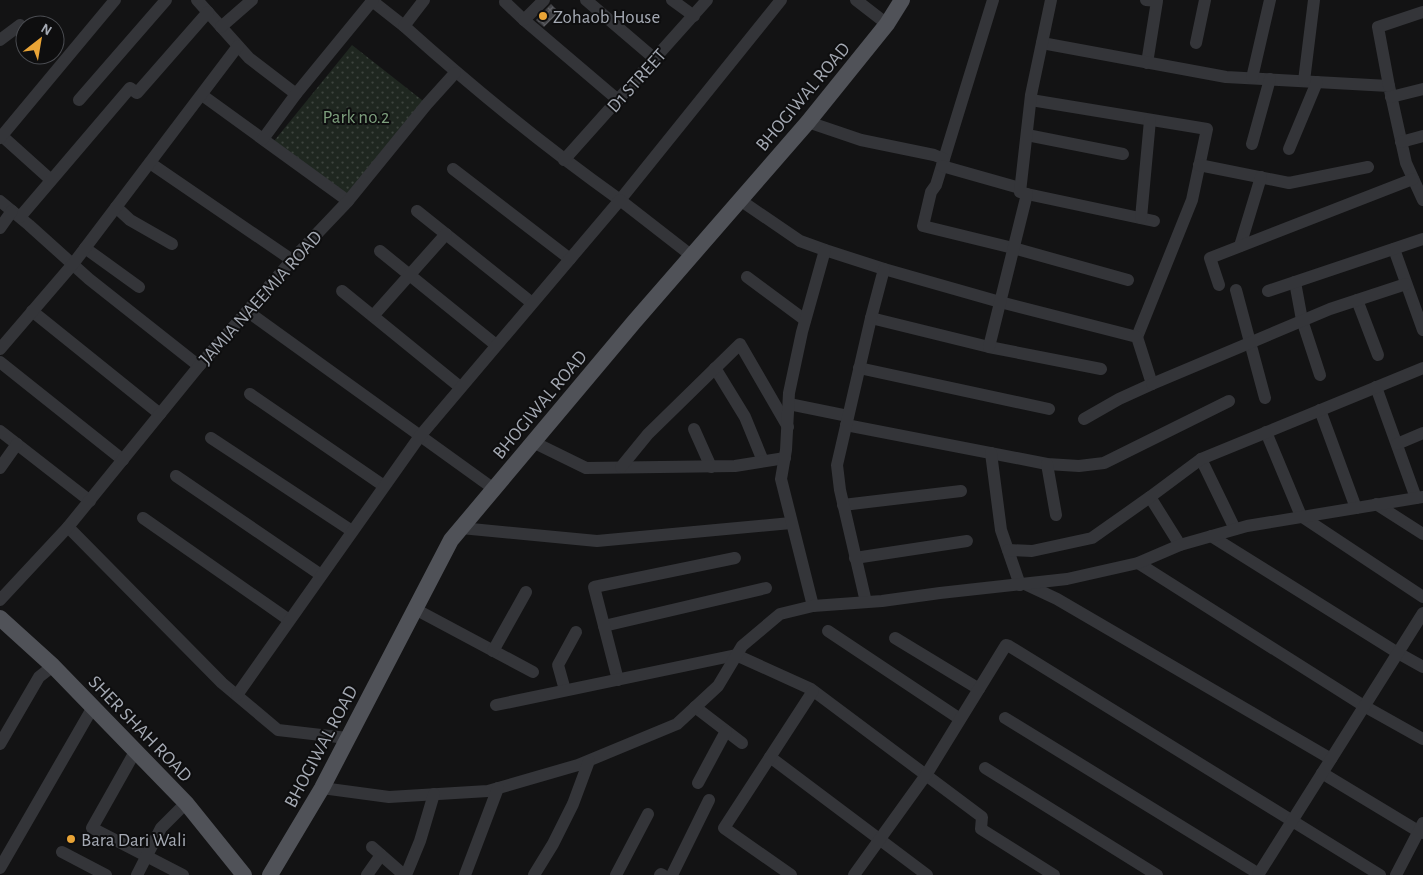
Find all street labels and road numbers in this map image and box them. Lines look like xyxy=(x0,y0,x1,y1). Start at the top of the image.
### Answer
street label: BHOGIWAL ROAD xyxy=(752,39,854,155)
street label: D1 STREET xyxy=(604,46,670,116)
street label: JAMIA NAEEMIA ROAD xyxy=(196,227,326,369)
street label: BHOGIWAL ROAD xyxy=(489,347,591,463)
street label: SHER SHAH ROAD xyxy=(85,672,195,786)
street label: BHOGIWAL ROAD xyxy=(281,683,361,811)

